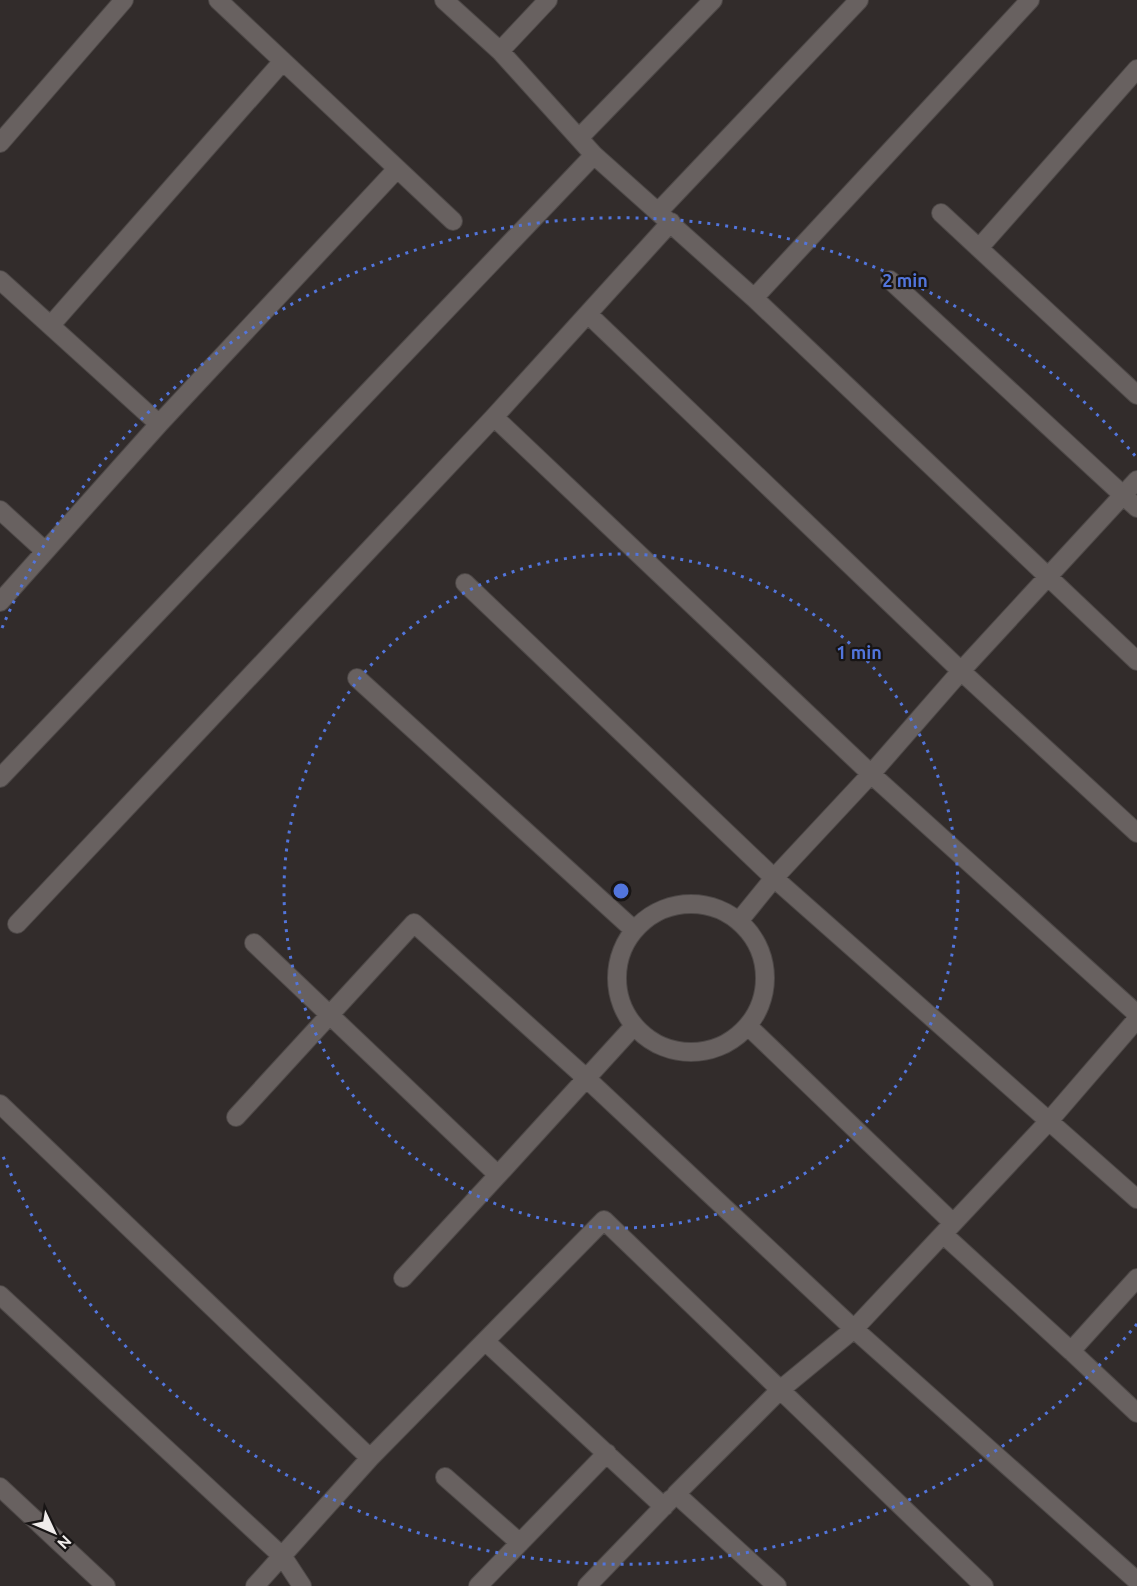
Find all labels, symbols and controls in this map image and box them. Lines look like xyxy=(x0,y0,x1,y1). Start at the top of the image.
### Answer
text: 2 min xyxy=(882,270,928,290)
text: 1 min xyxy=(836,642,882,662)
centre of rings xyxy=(611,881,631,901)
north arrow xyxy=(24,1502,84,1562)
text: N xyxy=(54,1532,75,1553)

